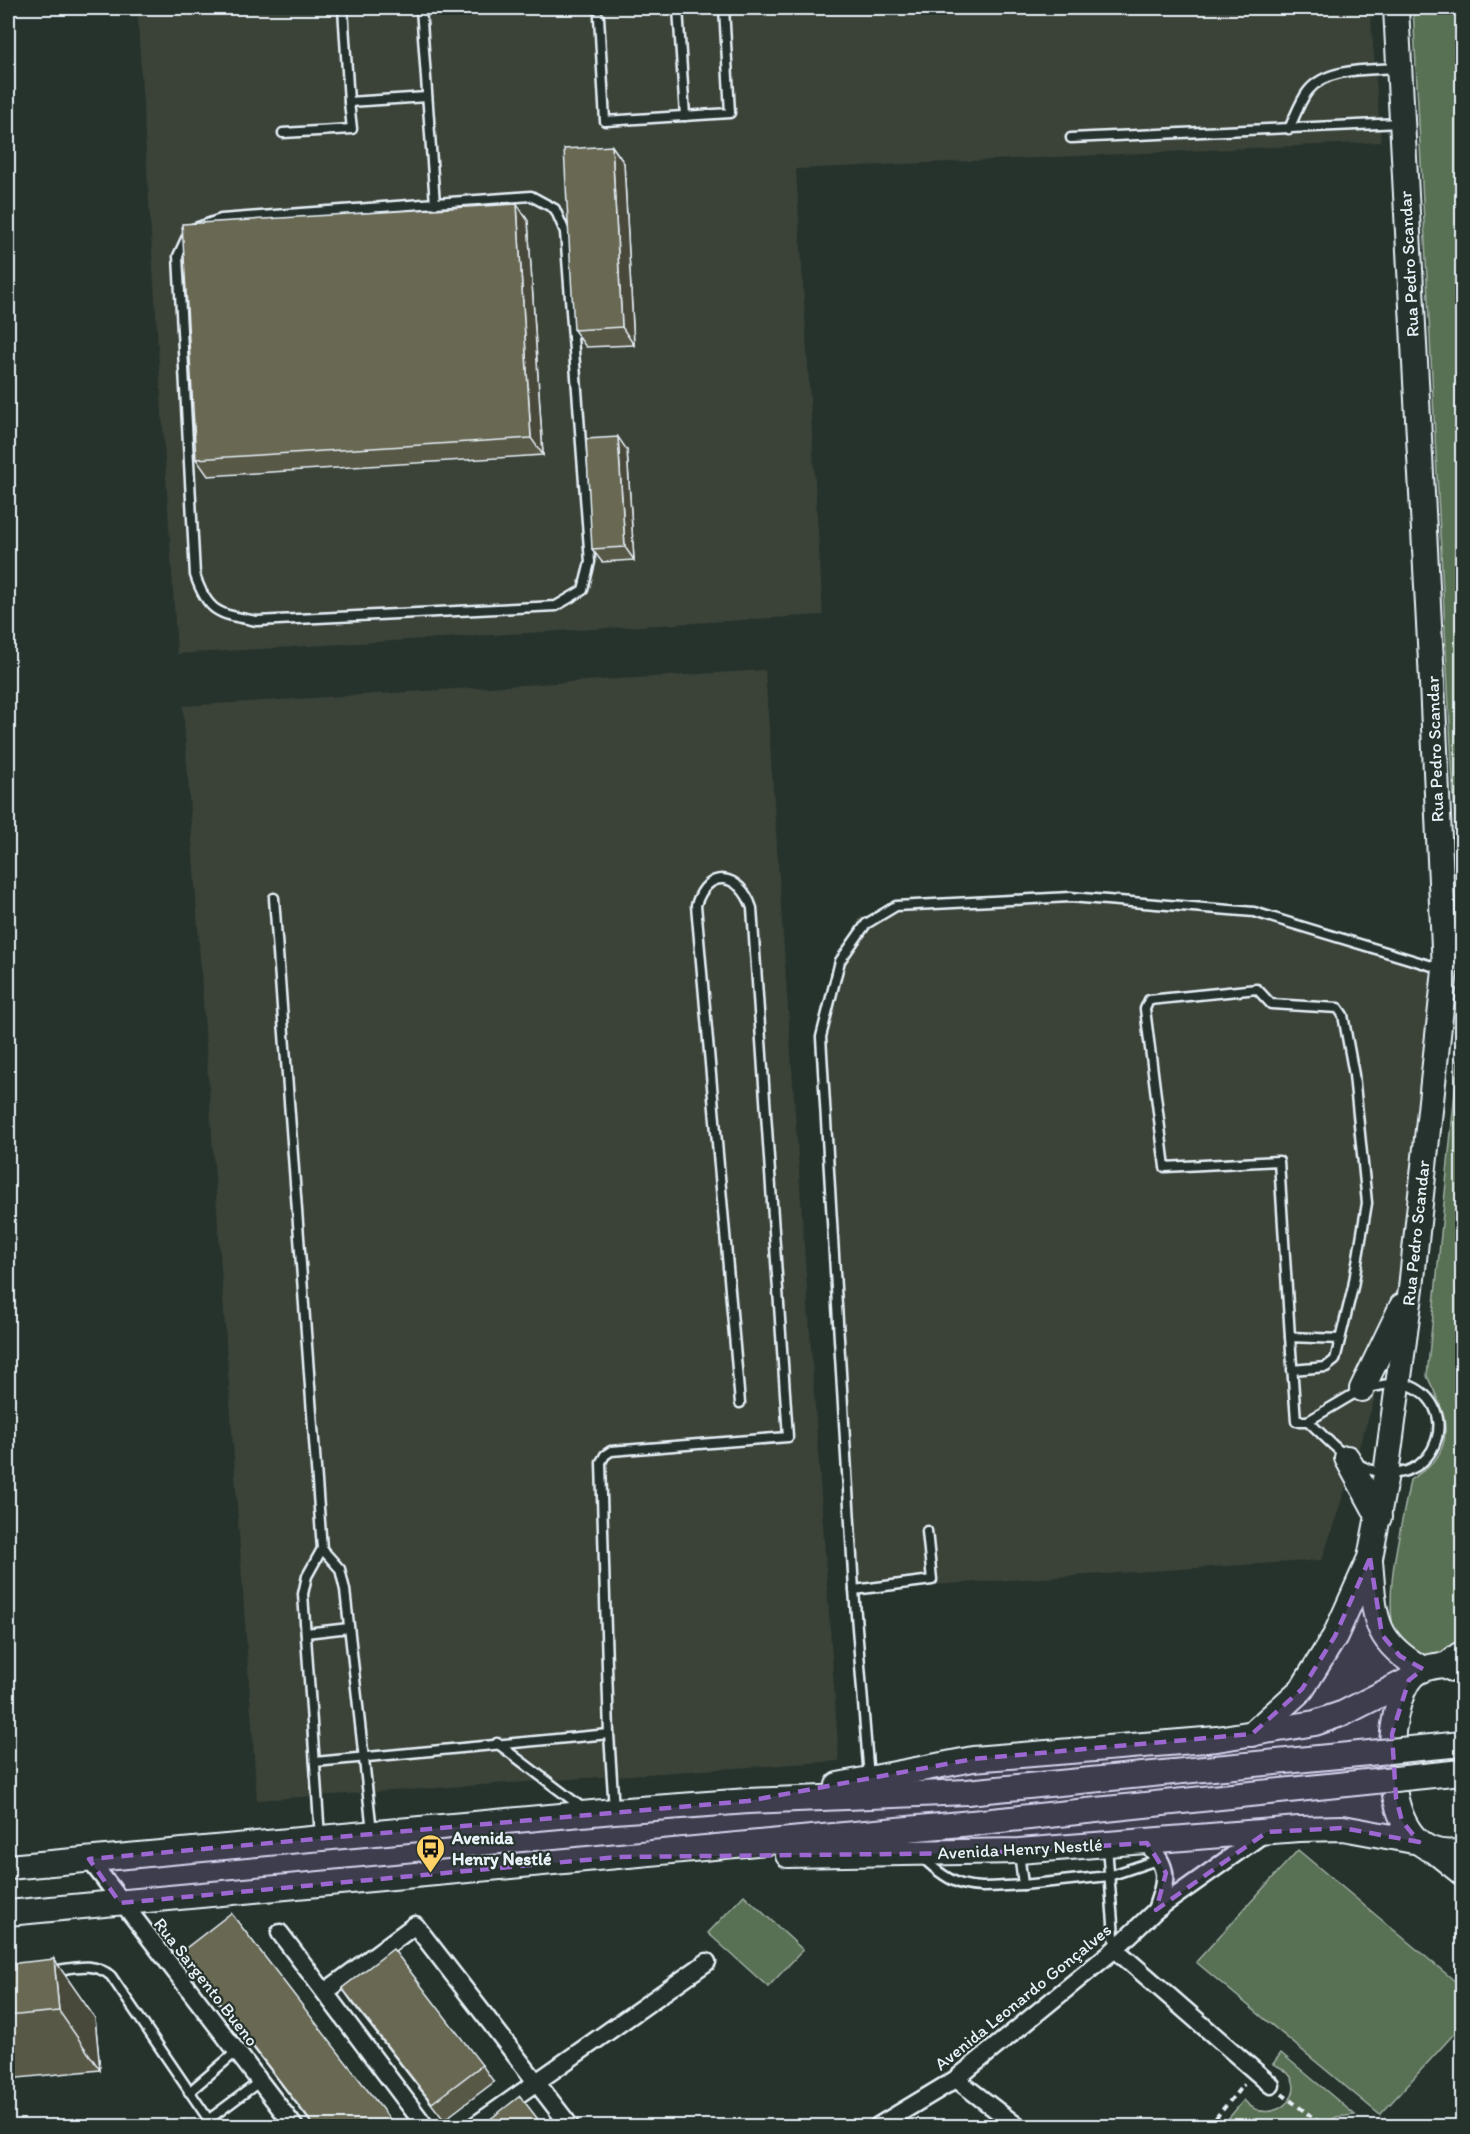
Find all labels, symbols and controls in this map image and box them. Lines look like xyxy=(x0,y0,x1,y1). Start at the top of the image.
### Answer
street label: Rua Pedro Scandar xyxy=(1394,189,1424,338)
street label: Rua Pedro Scandar xyxy=(1421,675,1449,823)
street label: Rua Pedro Scandar xyxy=(1397,1158,1435,1307)
place label: Avenida Henry Nestlé xyxy=(451,1827,552,1870)
bus stop icon: Avenida Henry Nestlé xyxy=(415,1832,447,1874)
street label: Avenida Henry Nestlé xyxy=(937,1834,1103,1864)
street label: Rua Sargento Bueno xyxy=(149,1913,263,2051)
street label: Avenida Leonardo Gonçalves xyxy=(930,1919,1116,2075)

